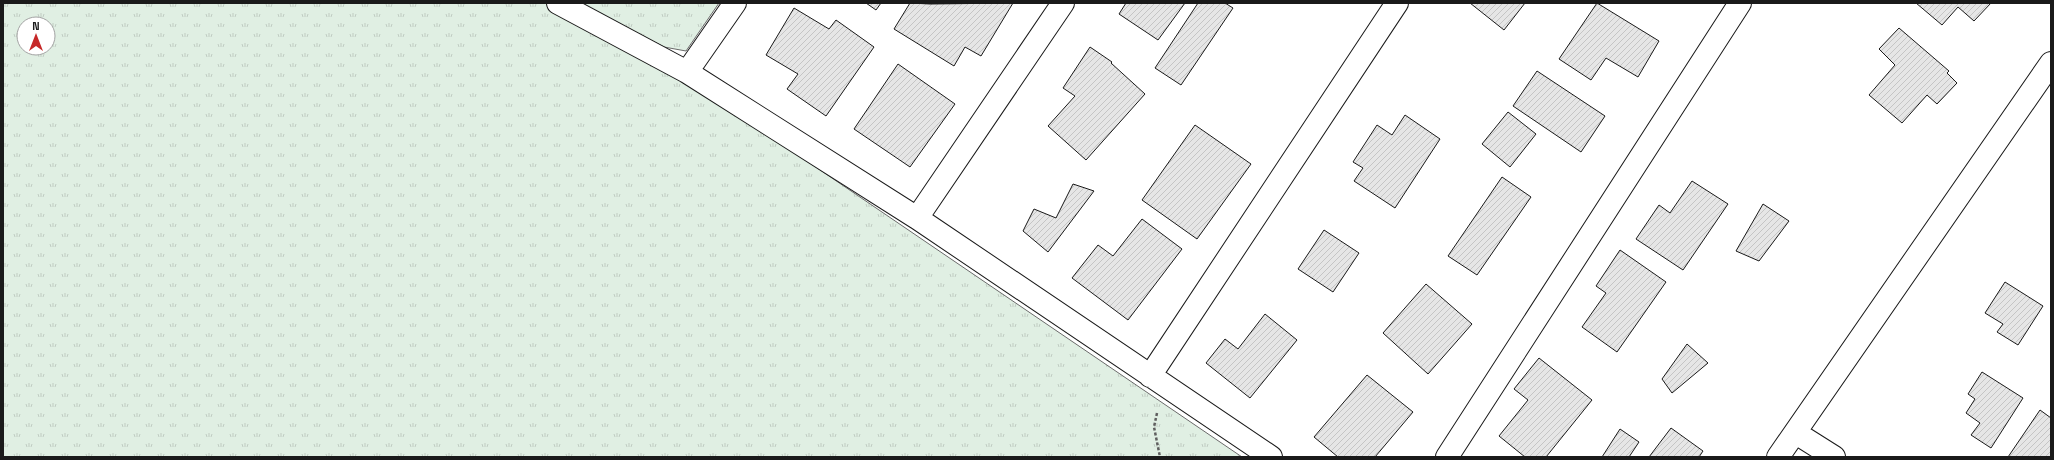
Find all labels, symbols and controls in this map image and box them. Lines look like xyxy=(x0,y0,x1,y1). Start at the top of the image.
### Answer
north arrow xyxy=(16,16,56,56)
text: N xyxy=(32,19,40,33)

